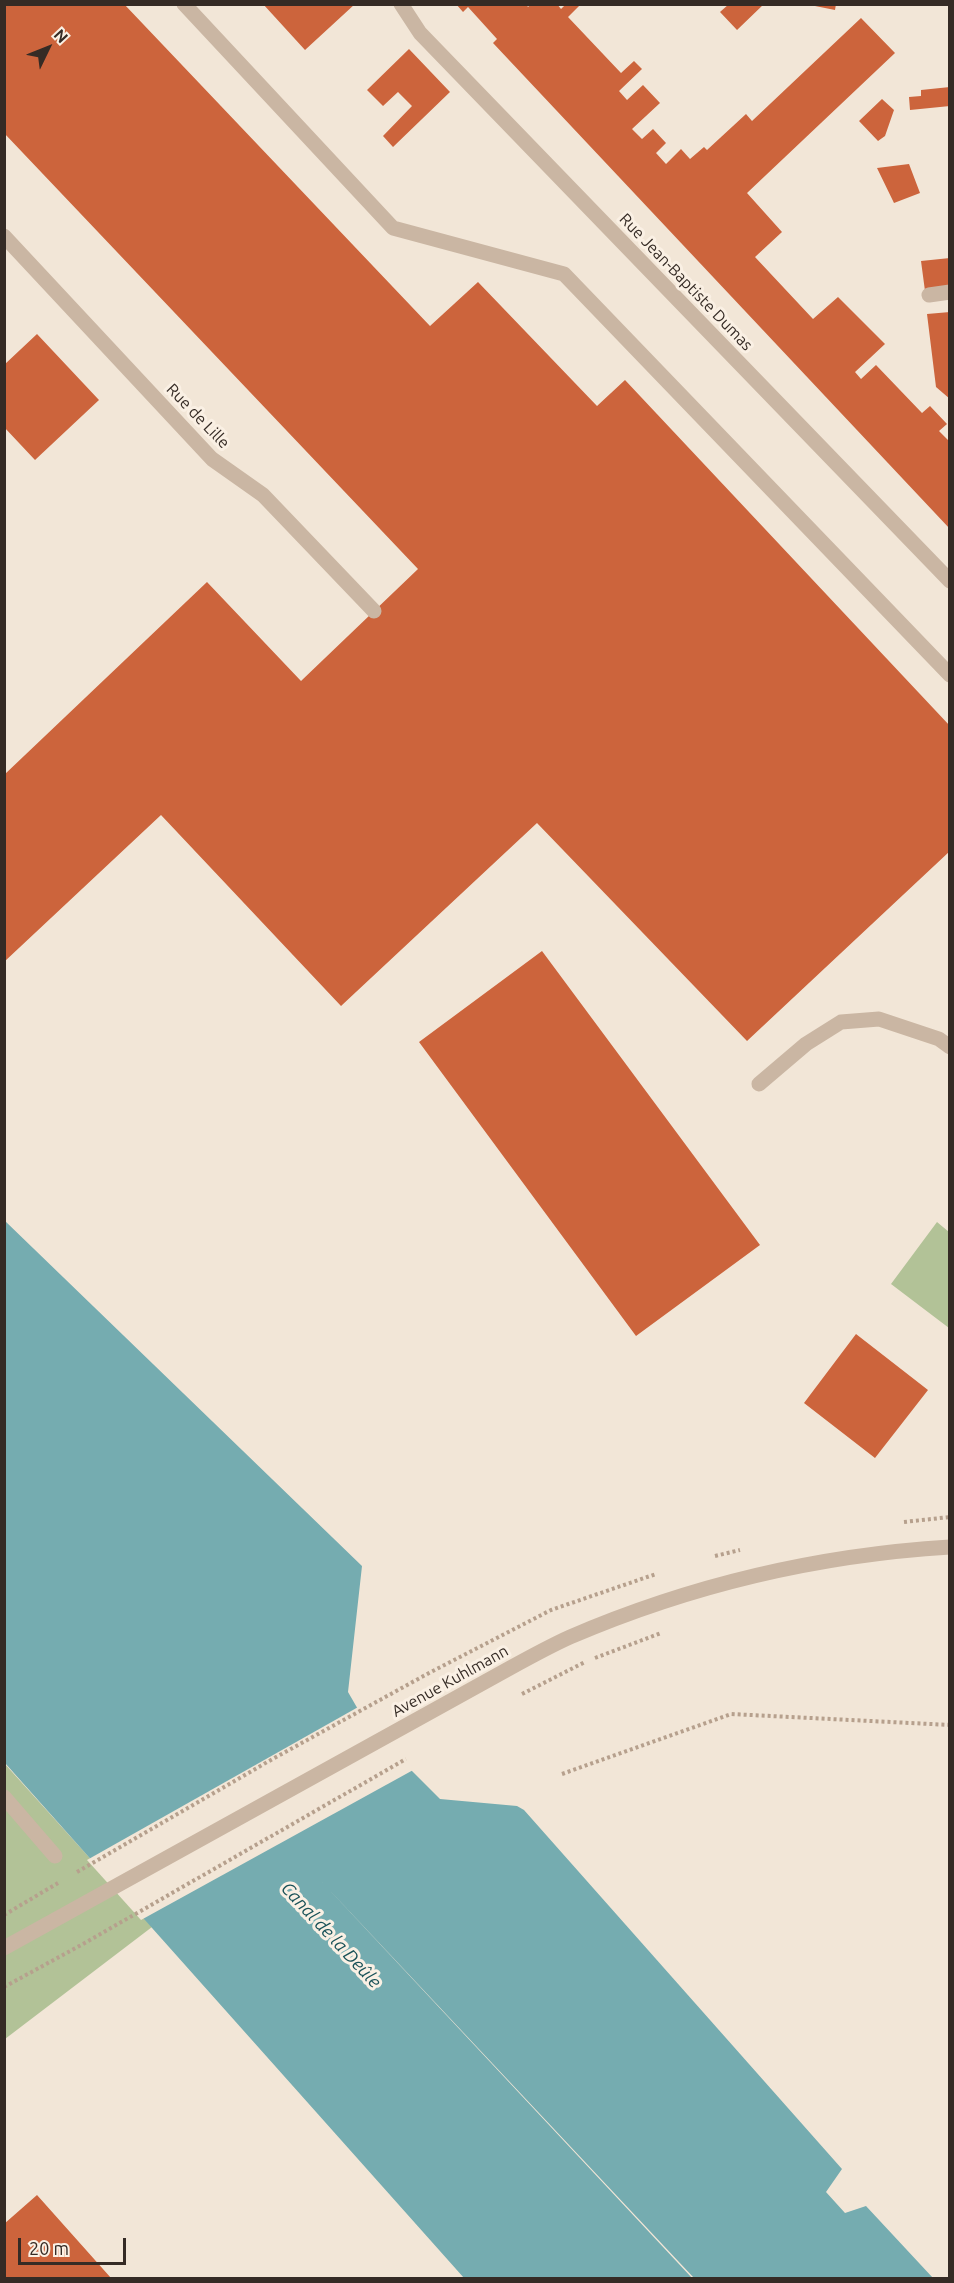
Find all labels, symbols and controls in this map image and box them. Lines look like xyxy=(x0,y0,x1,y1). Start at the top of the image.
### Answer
north arrow xyxy=(18,18,78,78)
text: N xyxy=(51,25,72,46)
street label: Rue Jean-Baptiste Dumas xyxy=(615,209,757,355)
street label: Rue de Lille xyxy=(162,380,234,452)
street label: Avenue Kuhlmann xyxy=(388,1641,512,1721)
water label: Canal de la Deûle xyxy=(276,1878,386,1992)
scale bar xyxy=(21,2226,129,2264)
text: 20 m xyxy=(29,2238,69,2258)

